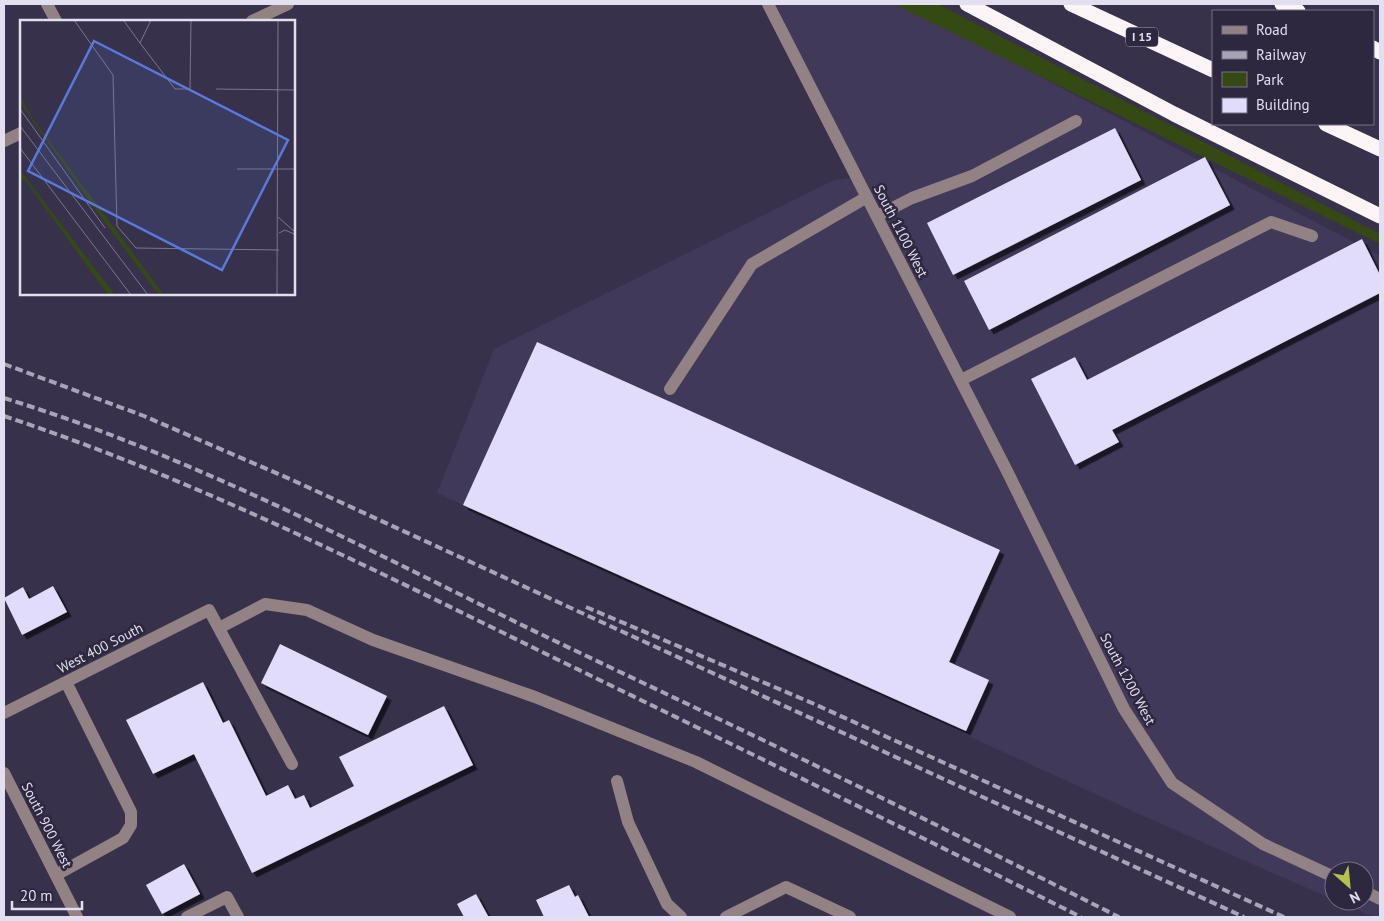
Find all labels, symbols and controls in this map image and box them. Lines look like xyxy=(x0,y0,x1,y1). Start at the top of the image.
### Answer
legend xyxy=(1212,10,1374,125)
inset map xyxy=(20,20,295,295)
text: Road xyxy=(1256,20,1288,39)
road number: I 15 xyxy=(1126,28,1158,46)
text: Railway xyxy=(1256,45,1306,64)
text: Park xyxy=(1256,70,1284,89)
text: Building xyxy=(1256,95,1310,114)
street label: South 1100 West xyxy=(870,182,932,280)
street label: West 400 South xyxy=(54,619,146,677)
street label: South 1200 West xyxy=(1096,630,1160,728)
street label: South 900 West xyxy=(18,779,76,871)
north arrow xyxy=(1324,861,1374,911)
scale bar xyxy=(12,878,82,910)
text: 20 m xyxy=(20,886,53,905)
text: N xyxy=(1347,887,1363,908)

